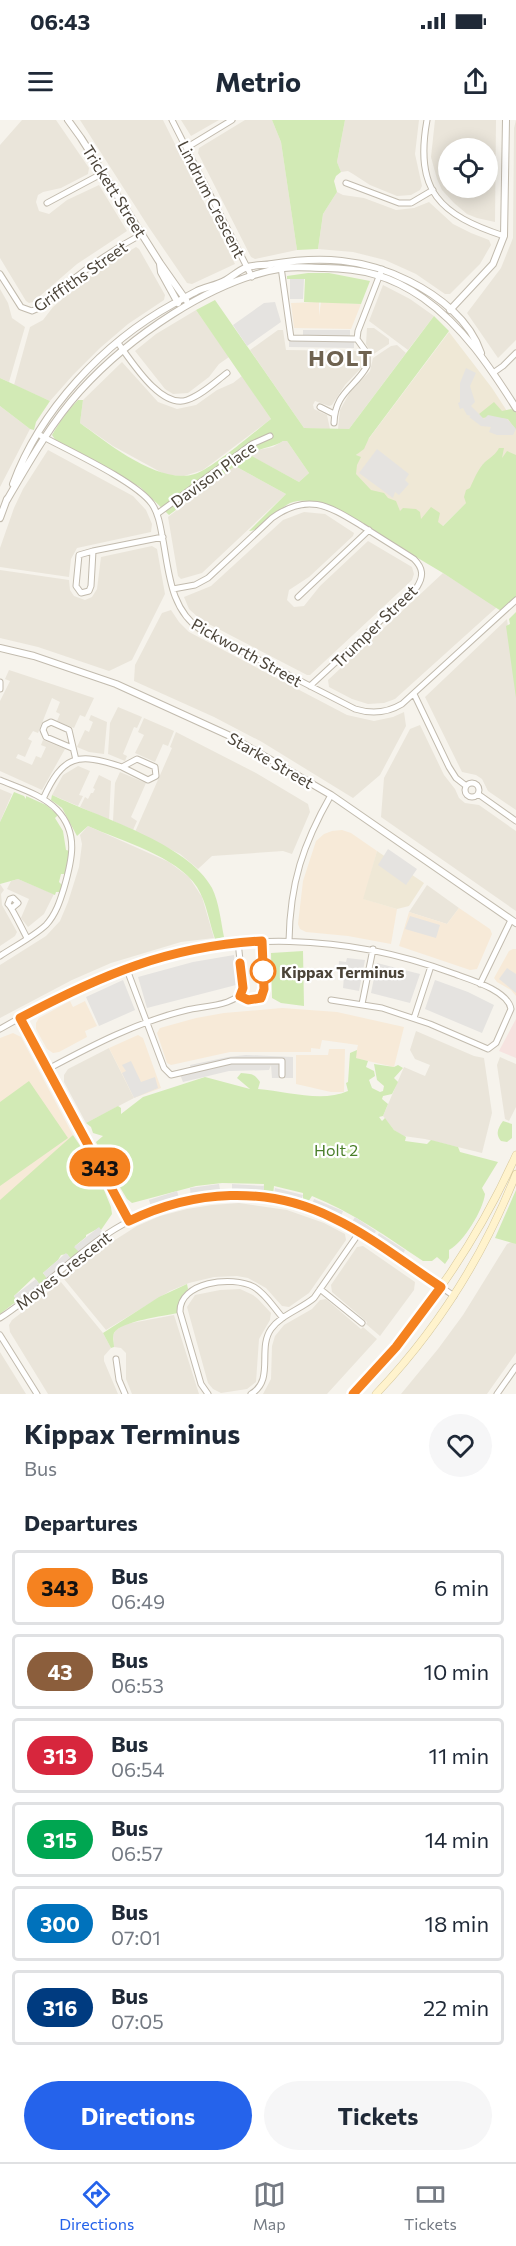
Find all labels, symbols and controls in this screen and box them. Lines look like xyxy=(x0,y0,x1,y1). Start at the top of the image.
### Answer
text: 06:43 xyxy=(30,8,90,35)
icon: menu xyxy=(24,65,57,98)
text: Metrio xyxy=(215,65,301,98)
icon: share xyxy=(459,65,492,98)
street label: Lindrum Crescent xyxy=(174,137,250,261)
map controls xyxy=(438,138,498,198)
button: locate xyxy=(438,138,498,198)
street label: Trickett Street xyxy=(79,141,151,241)
street label: Griffiths Street xyxy=(30,236,131,315)
district label: HOLT xyxy=(308,344,374,371)
street label: Davison Place xyxy=(167,437,259,511)
street label: Trumper Street xyxy=(328,580,421,671)
street label: Pickworth Street xyxy=(189,614,306,690)
street label: Starke Street xyxy=(225,728,318,792)
marker: Kippax Terminus xyxy=(250,958,276,984)
place label: Kippax Terminus xyxy=(281,962,405,981)
park label: Holt 2 xyxy=(314,1140,358,1159)
line badge: 343 xyxy=(66,1148,134,1186)
text: 343 xyxy=(81,1155,119,1180)
street label: Moyes Crescent xyxy=(11,1226,115,1313)
button: heart xyxy=(429,1414,492,1477)
text: Kippax Terminus xyxy=(24,1416,240,1450)
text: Bus xyxy=(24,1456,57,1480)
text: Departures xyxy=(24,1509,138,1536)
text: Bus xyxy=(111,1562,148,1589)
text: 6 min xyxy=(434,1574,489,1601)
text: 343 xyxy=(41,1575,79,1600)
text: 06:49 xyxy=(111,1589,165,1613)
text: Bus xyxy=(111,1646,148,1673)
text: 10 min xyxy=(424,1658,489,1685)
text: 43 xyxy=(47,1659,73,1684)
text: 06:53 xyxy=(111,1673,164,1697)
text: Bus xyxy=(111,1730,148,1757)
text: 11 min xyxy=(429,1742,489,1769)
text: 313 xyxy=(43,1743,77,1768)
text: 06:54 xyxy=(111,1757,164,1781)
text: Bus xyxy=(111,1814,148,1841)
text: 14 min xyxy=(425,1826,489,1853)
text: 315 xyxy=(43,1827,77,1852)
text: 06:57 xyxy=(111,1841,163,1865)
text: Bus xyxy=(111,1898,148,1925)
text: 18 min xyxy=(425,1910,489,1937)
text: 300 xyxy=(40,1911,80,1936)
text: 07:01 xyxy=(111,1925,161,1949)
text: Bus xyxy=(111,1982,148,2009)
text: 22 min xyxy=(423,1994,489,2021)
text: 316 xyxy=(43,1995,77,2020)
text: 07:05 xyxy=(111,2009,164,2033)
button: Directions xyxy=(24,2081,252,2150)
button: Tickets xyxy=(264,2081,492,2150)
tab: Directions xyxy=(59,2178,134,2233)
tab: Map xyxy=(253,2178,286,2233)
tab: Tickets xyxy=(404,2178,457,2233)

